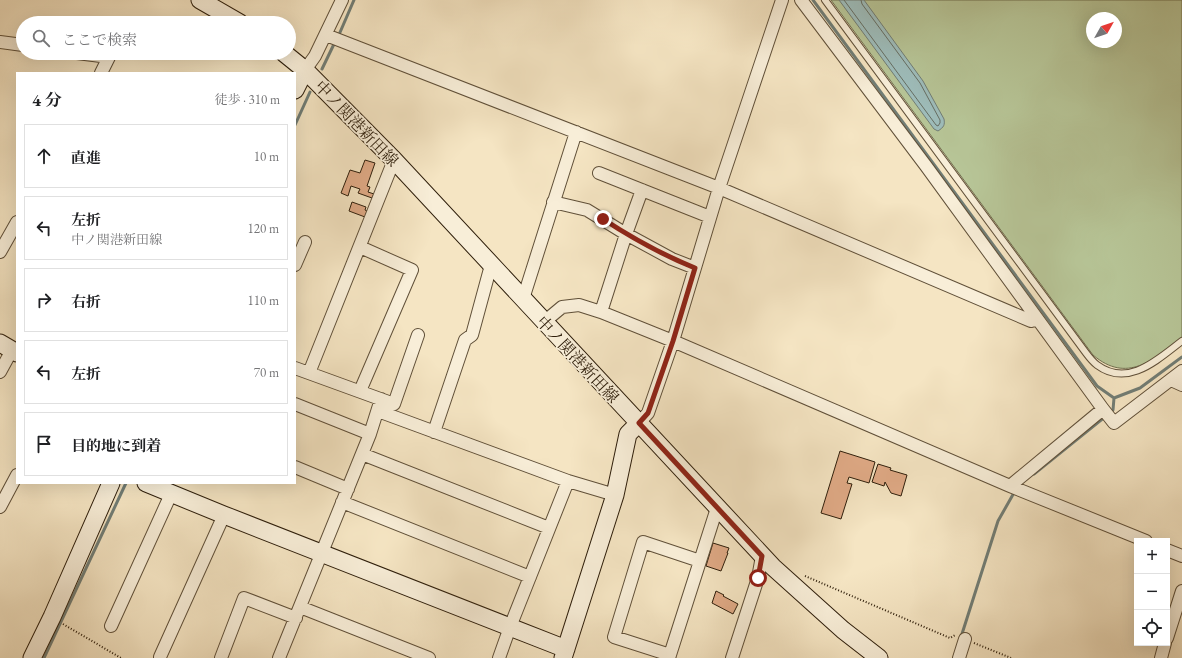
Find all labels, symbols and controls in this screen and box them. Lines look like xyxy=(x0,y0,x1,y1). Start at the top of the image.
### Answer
north arrow xyxy=(1086,12,1122,48)
search box xyxy=(16,16,296,60)
icon: search xyxy=(30,27,52,49)
text: ここで検索 xyxy=(62,30,137,49)
street label: 中ノ関港新田線 xyxy=(310,76,403,171)
text: 4 分 xyxy=(32,89,62,111)
text: 徒歩 · 310 m xyxy=(215,91,280,108)
icon: ahead xyxy=(33,145,55,167)
text: 直進 xyxy=(71,148,101,167)
text: 10 m xyxy=(254,148,279,165)
text: 左折 xyxy=(71,210,101,229)
route end xyxy=(594,210,612,228)
icon: left xyxy=(33,217,55,239)
text: 120 m xyxy=(248,220,279,237)
text: 中ノ関港新田線 xyxy=(71,231,162,248)
icon: right xyxy=(33,289,55,311)
text: 右折 xyxy=(71,292,101,311)
text: 110 m xyxy=(248,292,279,309)
street label: 中ノ関港新田線 xyxy=(532,311,624,407)
icon: left xyxy=(33,361,55,383)
text: 左折 xyxy=(71,364,101,383)
text: 70 m xyxy=(254,364,279,381)
icon: arrive xyxy=(33,433,55,455)
text: 目的地に到着 xyxy=(71,436,161,455)
map controls xyxy=(1134,538,1170,646)
button: + xyxy=(1134,538,1170,574)
route start xyxy=(749,569,767,587)
button: − xyxy=(1134,574,1170,610)
button: locate xyxy=(1134,610,1170,646)

